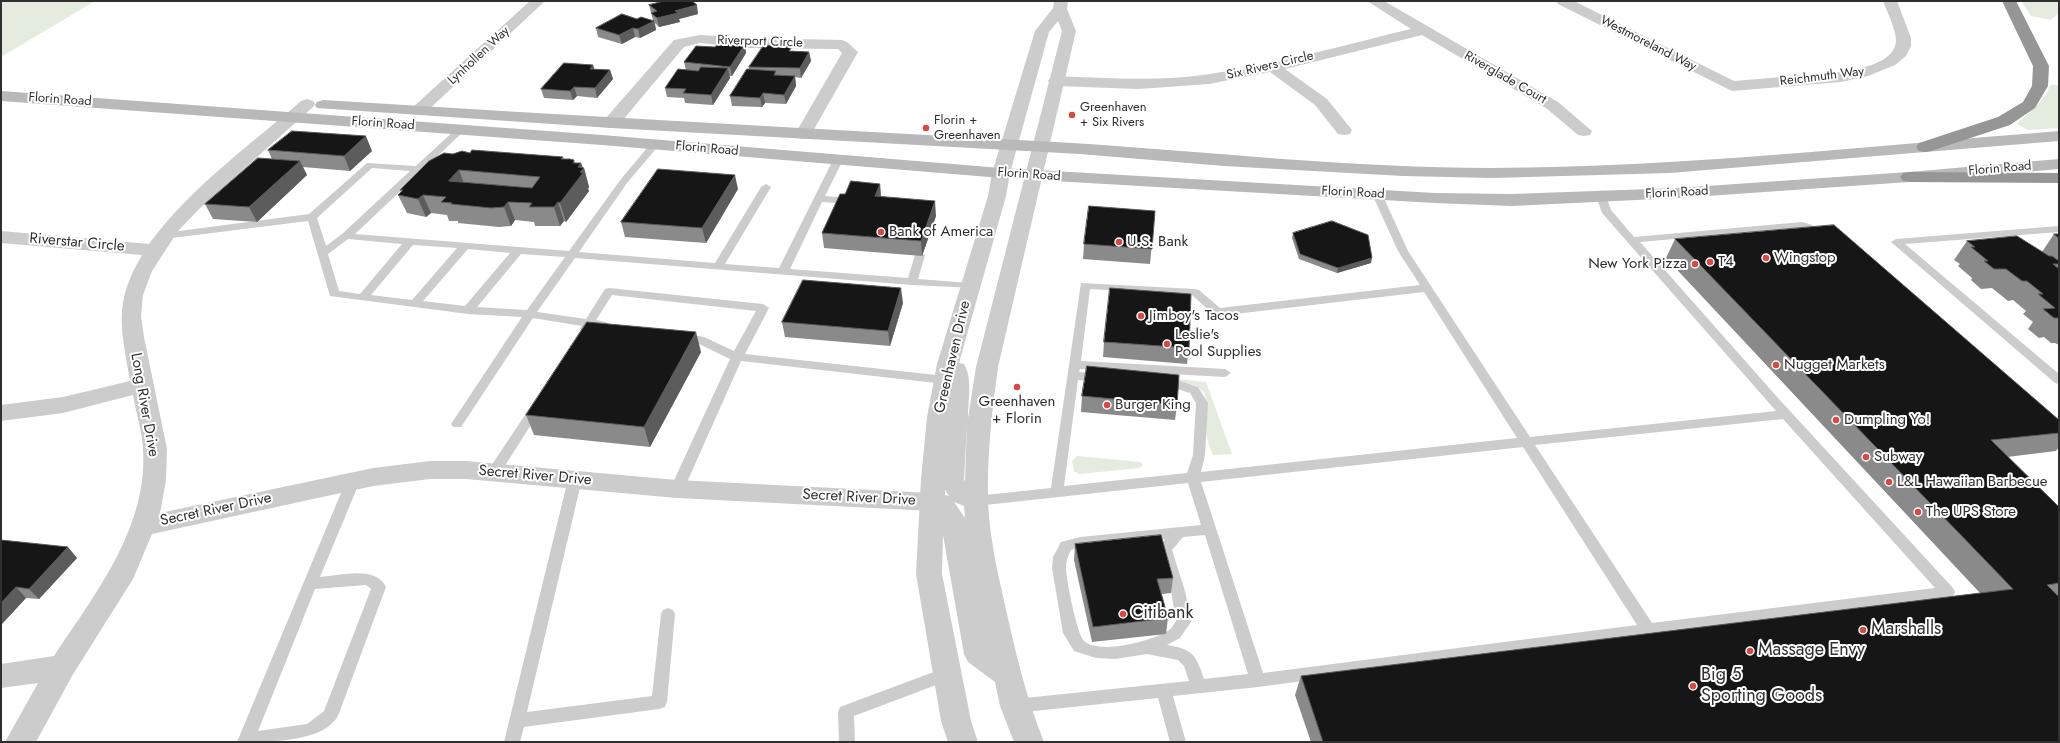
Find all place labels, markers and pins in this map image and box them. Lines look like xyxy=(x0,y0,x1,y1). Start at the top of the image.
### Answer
place label: Greenhaven + Six Rivers xyxy=(1080,100,1147,131)
marker: Greenhaven + Six Rivers xyxy=(1067,110,1077,120)
place label: Florin + Greenhaven xyxy=(934,113,1001,144)
marker: Florin + Greenhaven xyxy=(921,123,931,133)
place label: Bank of America xyxy=(889,223,993,241)
marker: Bank of America xyxy=(876,227,886,237)
place label: U.S. Bank xyxy=(1127,233,1188,251)
marker: U.S. Bank xyxy=(1114,237,1124,247)
place label: Wingstop xyxy=(1774,249,1836,267)
place label: T4 xyxy=(1718,253,1734,271)
marker: Wingstop xyxy=(1761,253,1771,263)
place label: New York Pizza xyxy=(1588,255,1687,273)
marker: T4 xyxy=(1705,257,1715,267)
marker: New York Pizza xyxy=(1690,259,1700,269)
place label: Jimboy's Tacos xyxy=(1149,307,1239,325)
marker: Jimboy's Tacos xyxy=(1136,311,1146,321)
place label: Leslie's Pool Supplies xyxy=(1175,326,1261,361)
marker: Leslie's Pool Supplies xyxy=(1162,339,1172,349)
place label: Nugget Markets xyxy=(1784,356,1885,374)
marker: Nugget Markets xyxy=(1771,360,1781,370)
marker: Greenhaven + Florin xyxy=(1012,382,1022,392)
place label: Greenhaven + Florin xyxy=(979,393,1055,428)
place label: Burger King xyxy=(1115,396,1191,414)
marker: Burger King xyxy=(1102,400,1112,410)
place label: Dumpling Yo! xyxy=(1844,411,1930,429)
marker: Dumpling Yo! xyxy=(1831,415,1841,425)
place label: Subway xyxy=(1874,448,1922,466)
marker: Subway xyxy=(1861,452,1871,462)
place label: L&L Hawaiian Barbecue xyxy=(1897,473,2048,491)
marker: L&L Hawaiian Barbecue xyxy=(1884,477,1894,487)
place label: The UPS Store xyxy=(1926,503,2016,521)
marker: The UPS Store xyxy=(1913,507,1923,517)
place label: Citibank xyxy=(1131,603,1193,625)
marker: Citibank xyxy=(1118,609,1128,619)
place label: Marshalls xyxy=(1871,619,1941,641)
marker: Marshalls xyxy=(1858,625,1868,635)
place label: Massage Envy xyxy=(1758,640,1865,662)
marker: Massage Envy xyxy=(1745,646,1755,656)
place label: Big 5 Sporting Goods xyxy=(1701,665,1822,708)
marker: Big 5 Sporting Goods xyxy=(1688,681,1698,691)

